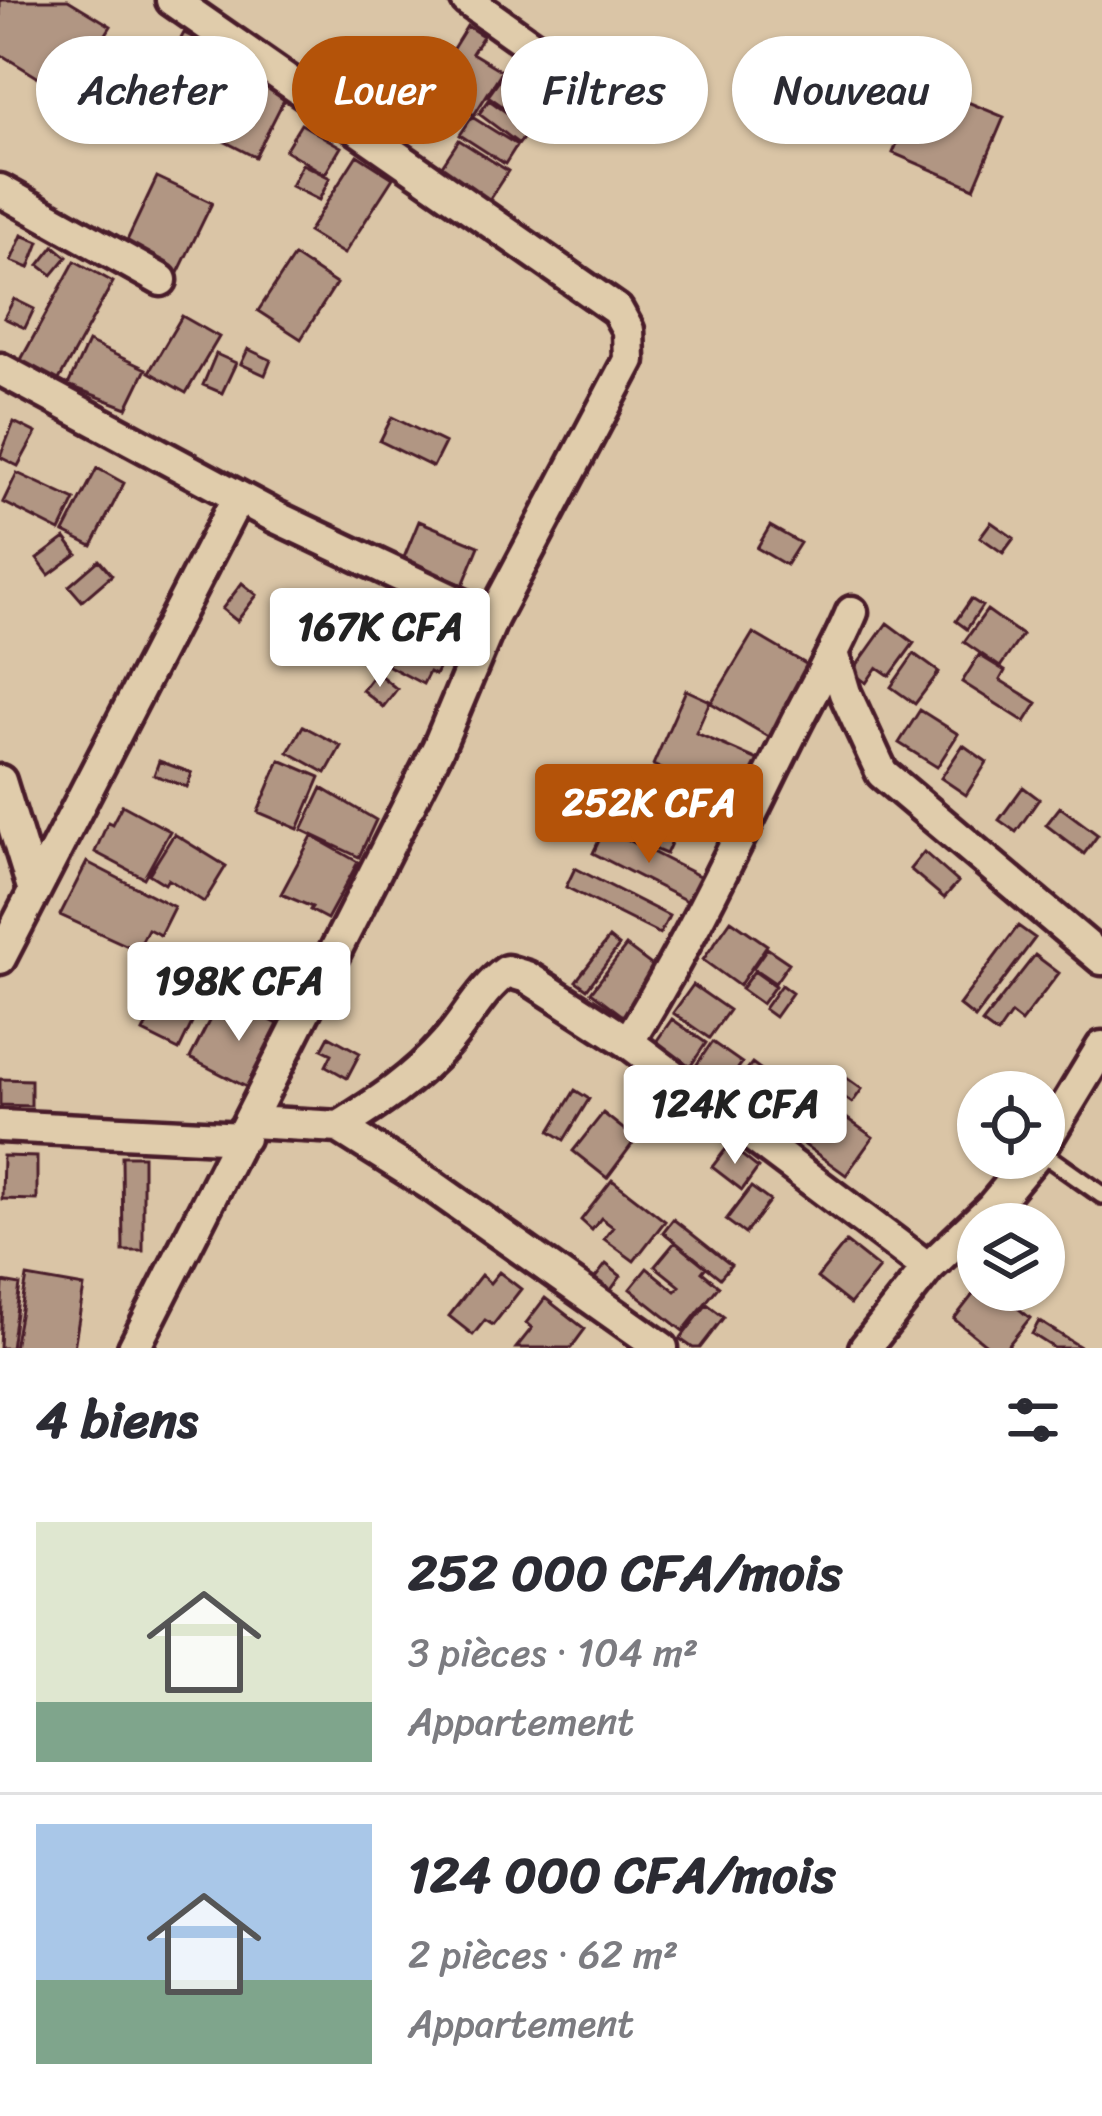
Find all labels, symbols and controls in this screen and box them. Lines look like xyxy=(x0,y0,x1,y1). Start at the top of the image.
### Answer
chip: Acheter xyxy=(36,36,268,144)
chip: Louer xyxy=(292,36,477,144)
chip: Filtres xyxy=(501,36,708,144)
chip: Nouveau xyxy=(732,36,972,144)
pin: 167K CFA xyxy=(256,588,504,690)
text: 167K CFA xyxy=(297,592,463,661)
pin: 252K CFA xyxy=(525,764,773,866)
text: 252K CFA xyxy=(562,768,736,837)
pin: 198K CFA xyxy=(115,942,363,1044)
text: 198K CFA xyxy=(154,946,324,1015)
pin: 124K CFA xyxy=(611,1065,859,1167)
text: 124K CFA xyxy=(651,1069,819,1138)
map controls xyxy=(957,1071,1065,1311)
button: locate xyxy=(957,1071,1065,1179)
button: layers xyxy=(957,1203,1065,1311)
text: 4 biens xyxy=(36,1375,198,1465)
icon: filters xyxy=(1000,1387,1066,1453)
text: 252 000 CFA/mois xyxy=(408,1528,842,1618)
icon: home xyxy=(132,1570,276,1714)
text: 3 pièces · 104 m² xyxy=(408,1618,698,1687)
text: Appartement xyxy=(408,1687,634,1756)
text: 124 000 CFA/mois xyxy=(408,1830,835,1920)
icon: home xyxy=(132,1872,276,2016)
text: 2 pièces · 62 m² xyxy=(408,1920,678,1989)
text: Appartement xyxy=(408,1989,634,2058)

